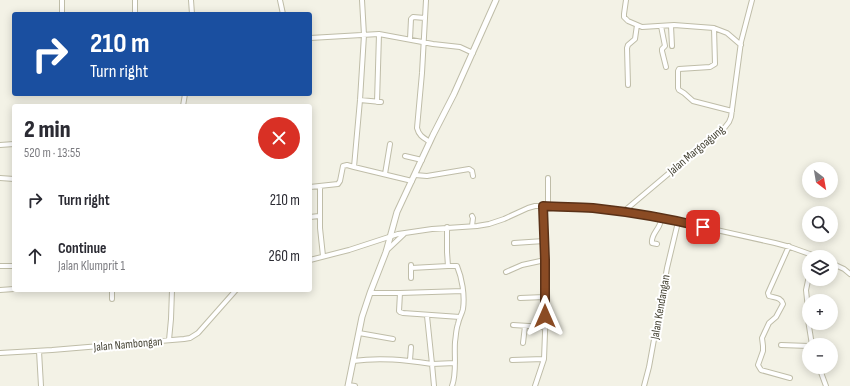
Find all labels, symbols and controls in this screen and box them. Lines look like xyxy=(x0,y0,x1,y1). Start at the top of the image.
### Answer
text: 210 m xyxy=(90,27,150,60)
icon: right xyxy=(24,28,76,80)
text: Turn right xyxy=(90,61,148,82)
text: 2 min xyxy=(24,115,71,144)
button: close xyxy=(258,117,300,159)
street label: Jalan Margoagung xyxy=(664,122,728,179)
text: 520 m · 13:55 xyxy=(24,145,80,161)
north arrow xyxy=(802,162,838,198)
map controls xyxy=(802,162,838,374)
icon: right xyxy=(24,189,46,211)
text: Turn right xyxy=(58,191,110,210)
text: 210 m xyxy=(270,191,300,210)
button: search xyxy=(802,206,838,242)
pin xyxy=(686,210,720,244)
icon: arrive xyxy=(692,216,714,238)
text: Continue xyxy=(58,239,107,258)
icon: ahead xyxy=(24,245,46,267)
text: 260 m xyxy=(269,247,300,266)
button: layers xyxy=(802,250,838,286)
text: Jalan Klumprit 1 xyxy=(58,258,125,274)
street label: Jalan Kendangan xyxy=(647,274,674,342)
button: + xyxy=(802,294,838,330)
position arrow xyxy=(524,295,566,337)
street label: Jalan Nambongan xyxy=(92,334,163,355)
button: − xyxy=(802,338,838,374)

